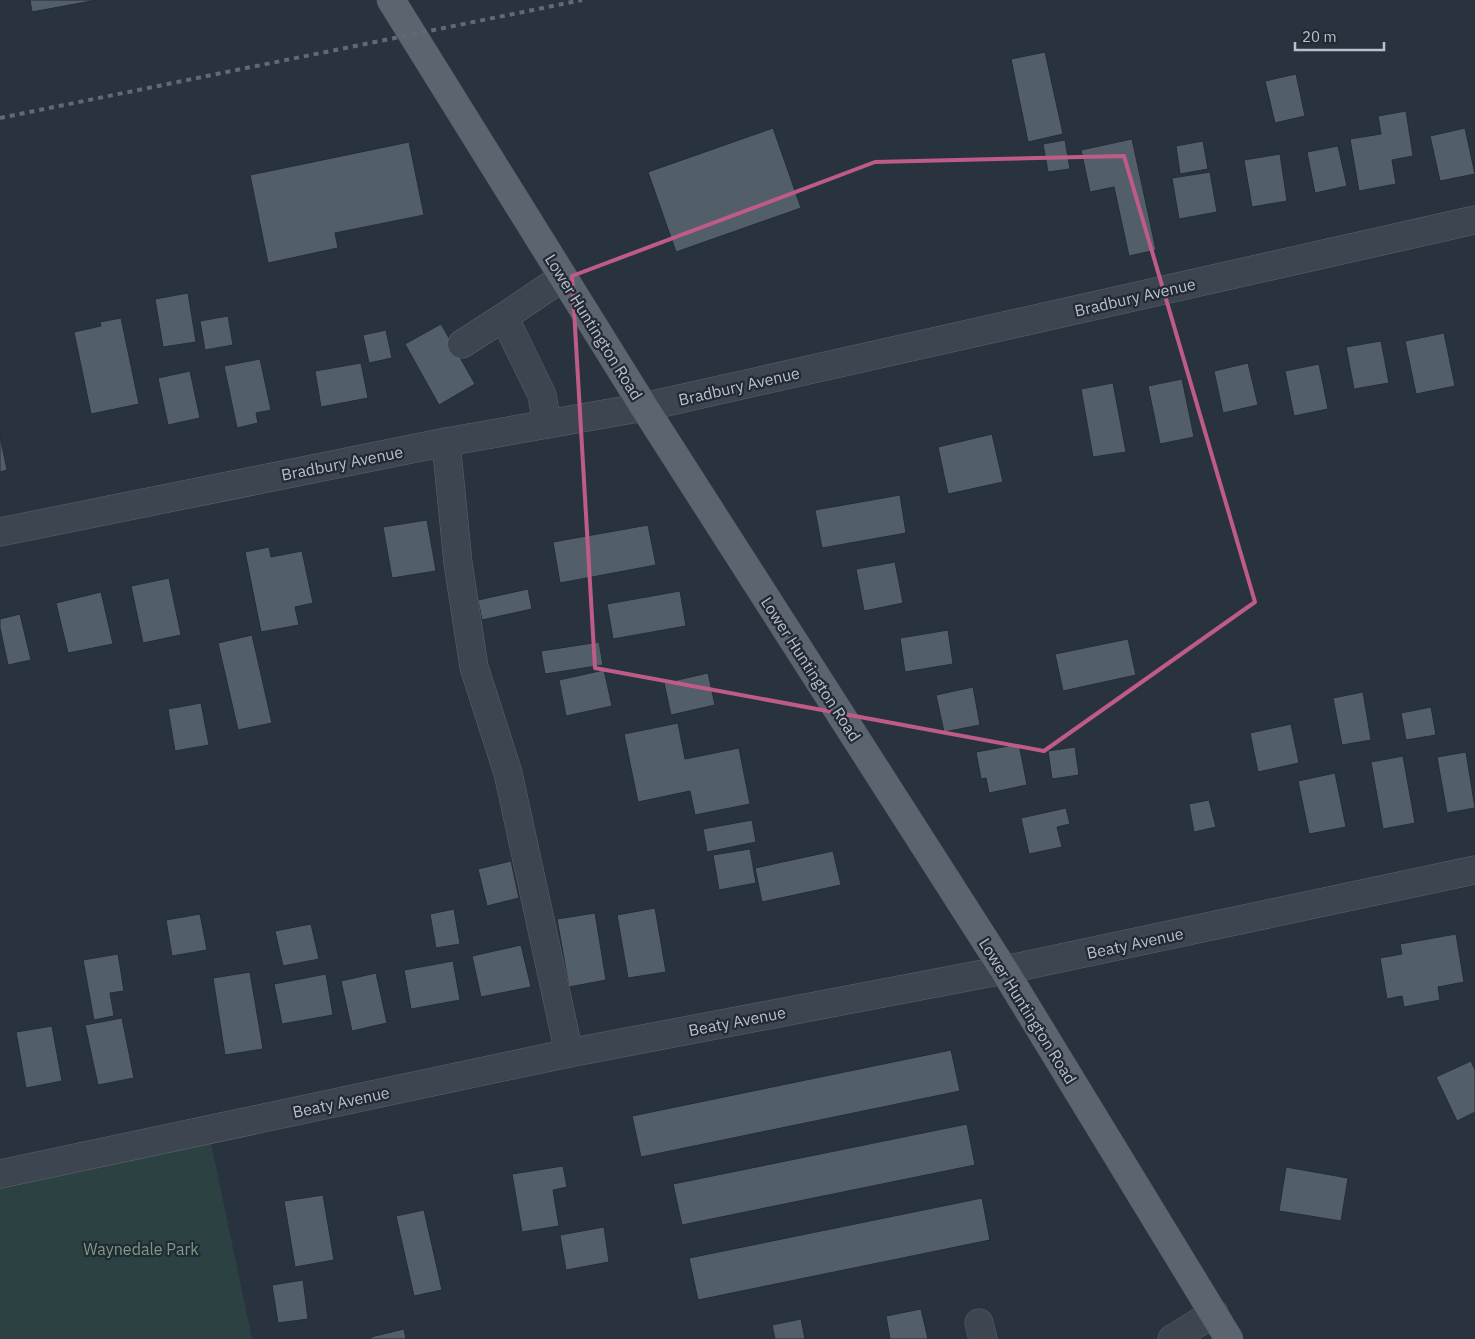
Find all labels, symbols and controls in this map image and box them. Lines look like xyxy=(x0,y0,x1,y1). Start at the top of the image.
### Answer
scale bar xyxy=(1295,20,1384,52)
text: 20 m xyxy=(1302,27,1337,46)
street label: Lower Huntington Road xyxy=(541,250,647,404)
street label: Bradbury Avenue xyxy=(1072,273,1198,321)
street label: Bradbury Avenue xyxy=(676,362,802,410)
street label: Bradbury Avenue xyxy=(279,441,405,485)
street label: Lower Huntington Road xyxy=(757,593,865,745)
street label: Beaty Avenue xyxy=(1085,923,1186,963)
street label: Lower Huntington Road xyxy=(975,934,1081,1088)
street label: Beaty Avenue xyxy=(687,1002,788,1040)
street label: Beaty Avenue xyxy=(291,1082,392,1122)
park label: Waynedale Park xyxy=(83,1239,199,1259)

